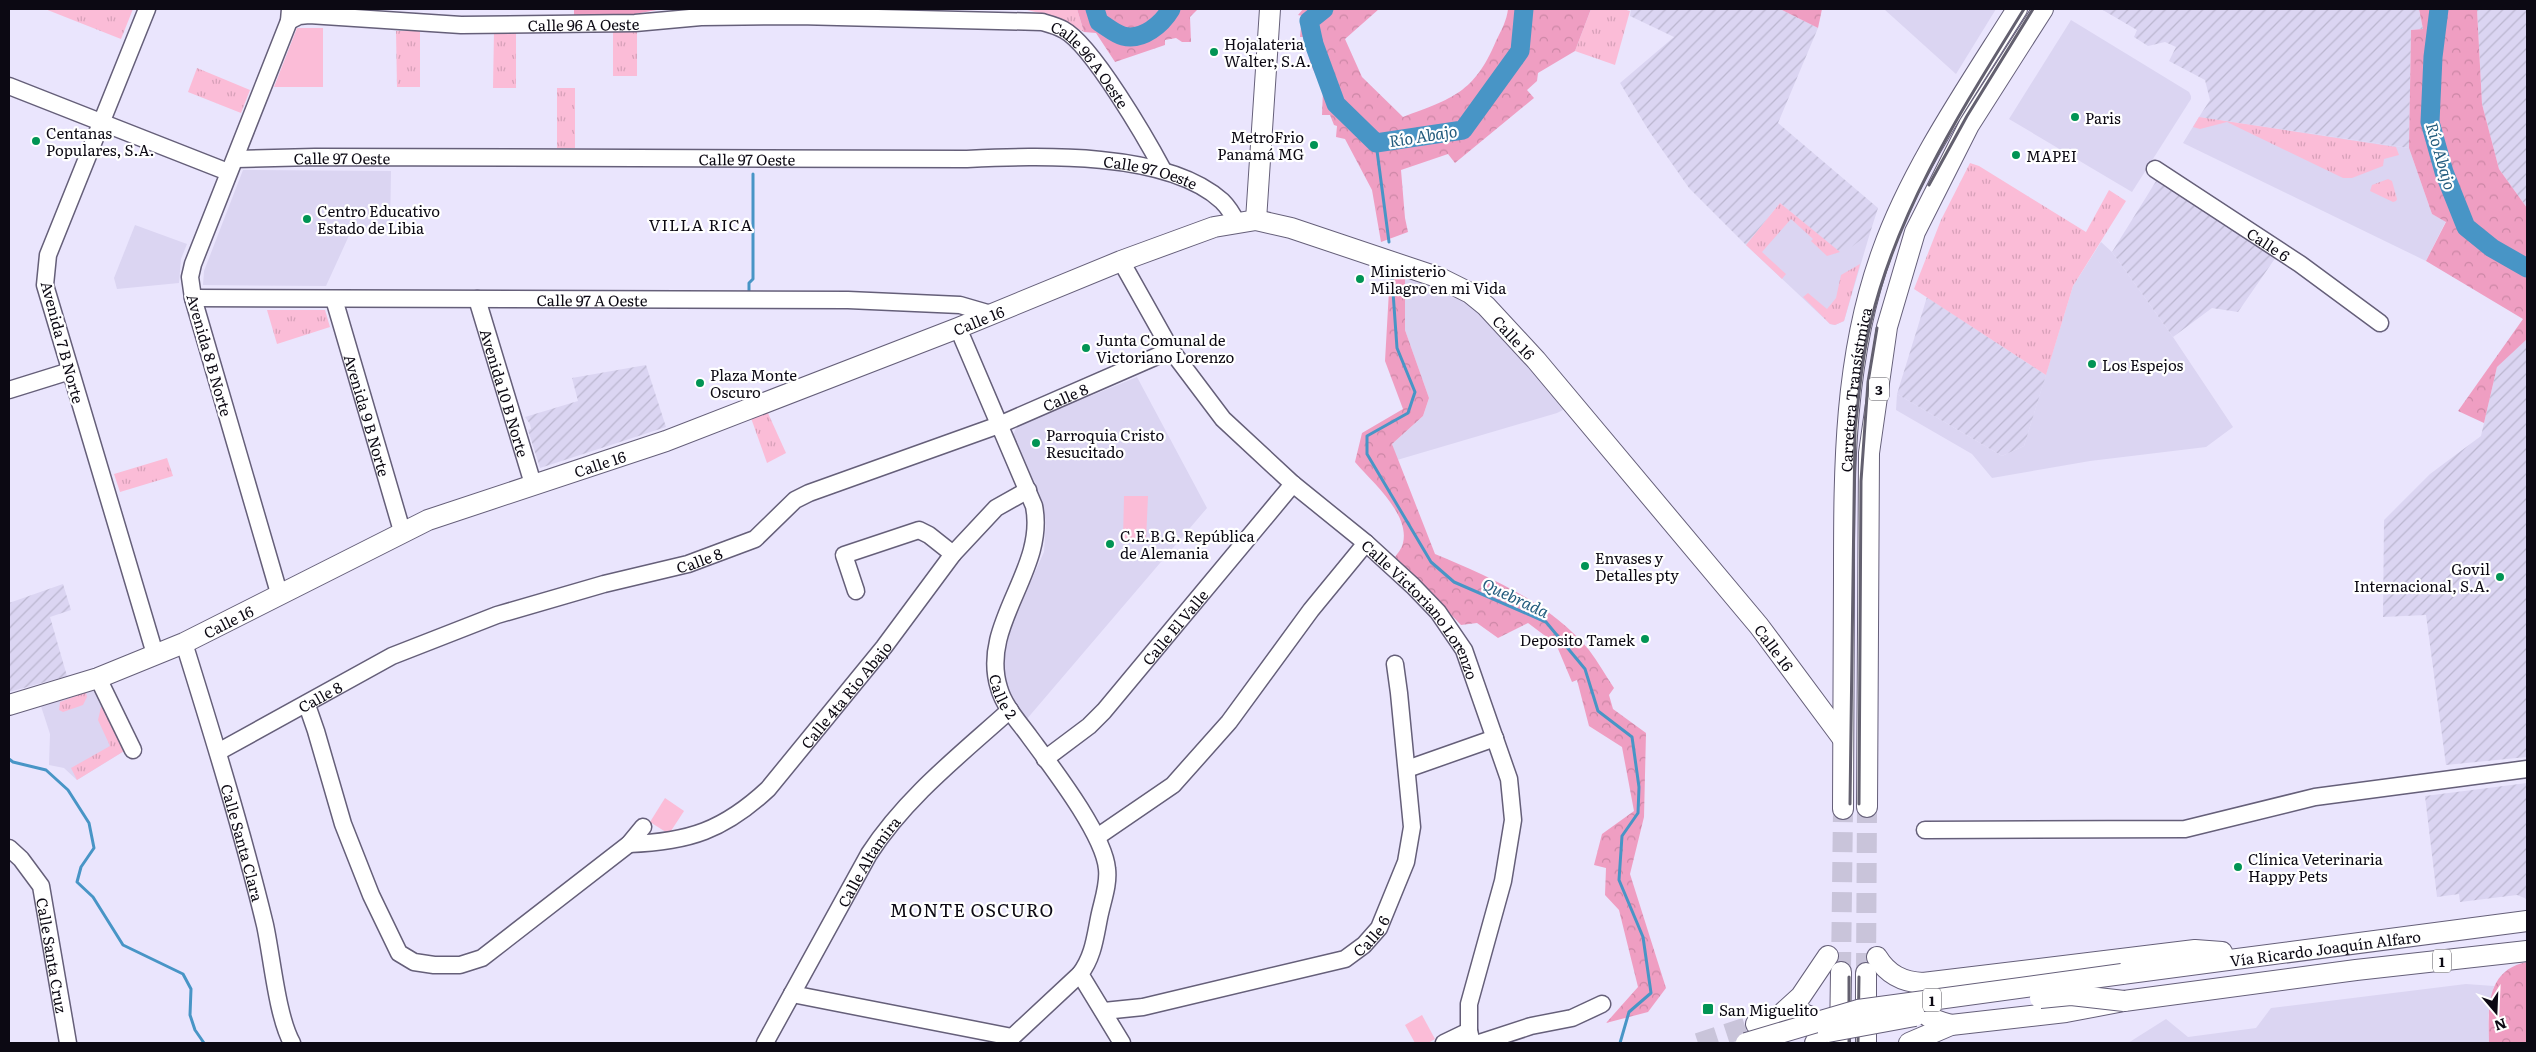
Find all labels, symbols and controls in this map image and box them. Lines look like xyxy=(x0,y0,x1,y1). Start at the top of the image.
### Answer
street label: Calle 96 A Oeste xyxy=(528,11,640,36)
street label: Calle 96 A Oeste xyxy=(1048,14,1135,112)
place label: Hojalateria Walter, S.A. xyxy=(1224,32,1311,72)
marker: Hojalateria Walter, S.A. xyxy=(1208,46,1220,58)
place label: Paris xyxy=(2085,106,2121,129)
marker: Paris xyxy=(2069,111,2081,123)
water label: Río Abajo xyxy=(1387,118,1459,152)
water label: Río Abajo xyxy=(2421,120,2463,192)
place label: Centanas Populares, S.A. xyxy=(46,121,155,161)
place label: MetroFrio Panamá MG xyxy=(1217,125,1304,165)
marker: Centanas Populares, S.A. xyxy=(30,135,42,147)
marker: MetroFrio Panamá MG xyxy=(1308,139,1320,151)
place label: MAPEI xyxy=(2026,144,2077,167)
street label: Calle 97 Oeste xyxy=(293,145,391,169)
street label: Calle 97 Oeste xyxy=(698,147,796,170)
street label: Calle 97 Oeste xyxy=(1102,149,1202,194)
marker: MAPEI xyxy=(2010,149,2022,161)
place label: Centro Educativo Estado de Libia xyxy=(317,199,440,239)
district label: VILLA RICA xyxy=(649,212,753,236)
marker: Centro Educativo Estado de Libia xyxy=(301,213,313,225)
street label: Calle 6 xyxy=(2243,221,2295,266)
place label: Ministerio Milagro en mi Vida xyxy=(1370,259,1507,299)
marker: Ministerio Milagro en mi Vida xyxy=(1354,273,1366,285)
street label: Avenida 7 B Norte xyxy=(36,278,90,406)
street label: Calle 97 A Oeste xyxy=(536,288,648,311)
street label: Avenida 8 B Norte xyxy=(182,291,239,419)
street label: Calle 16 xyxy=(949,299,1007,340)
street label: Carretera Transístmica xyxy=(1834,304,1877,473)
street label: Calle 16 xyxy=(1488,309,1541,364)
street label: Avenida 10 B Norte xyxy=(475,326,536,460)
place label: Junta Comunal de Victoriano Lorenzo xyxy=(1096,328,1235,368)
marker: Junta Comunal de Victoriano Lorenzo xyxy=(1080,342,1092,354)
street label: Avenida 9 B Norte xyxy=(339,351,397,479)
place label: Los Espejos xyxy=(2102,353,2183,376)
marker: Los Espejos xyxy=(2086,358,2098,370)
place label: Plaza Monte Oscuro xyxy=(710,363,797,403)
street label: Calle 8 xyxy=(1039,376,1091,416)
marker: Plaza Monte Oscuro xyxy=(694,377,706,389)
road number: 3 xyxy=(1869,378,1889,400)
place label: Parroquia Cristo Resucitado xyxy=(1046,423,1164,463)
marker: Parroquia Cristo Resucitado xyxy=(1030,437,1042,449)
street label: Calle 16 xyxy=(571,444,629,482)
place label: C.E.B.G. República de Alemania xyxy=(1120,524,1256,564)
street label: Calle Victoriano Lorenzo xyxy=(1357,533,1485,682)
marker: C.E.B.G. República de Alemania xyxy=(1104,538,1116,550)
street label: Calle 8 xyxy=(674,541,725,578)
place label: Envases y Detalles pty xyxy=(1595,546,1679,586)
place label: Govil Internacional, S.A. xyxy=(2354,557,2490,597)
marker: Envases y Detalles pty xyxy=(1579,560,1591,572)
water label: Quebrada xyxy=(1479,571,1554,623)
marker: Govil Internacional, S.A. xyxy=(2494,571,2506,583)
street label: Calle El Valle xyxy=(1136,584,1213,670)
street label: Calle 16 xyxy=(199,599,257,643)
street label: Calle 16 xyxy=(1750,619,1800,675)
place label: Deposito Tamek xyxy=(1520,628,1636,651)
marker: Deposito Tamek xyxy=(1639,633,1651,645)
street label: Calle 4ta Rio Abajo xyxy=(794,635,897,753)
street label: Calle 2 xyxy=(985,672,1024,724)
street label: Calle 8 xyxy=(293,674,346,717)
street label: Calle Santa Clara xyxy=(216,781,270,904)
street label: Calle Altamira xyxy=(831,810,905,911)
place label: Clínica Veterinaria Happy Pets xyxy=(2248,847,2384,887)
marker: Clínica Veterinaria Happy Pets xyxy=(2232,861,2244,873)
street label: Calle Santa Cruz xyxy=(32,896,74,1015)
district label: MONTE OSCURO xyxy=(890,896,1054,923)
street label: Calle 6 xyxy=(1347,912,1394,961)
street label: Vía Ricardo Joaquín Alfaro xyxy=(2228,923,2422,971)
road number: 1 xyxy=(2433,949,2451,972)
north arrow xyxy=(2471,987,2521,1037)
road number: 1 xyxy=(1923,988,1941,1012)
place label: San Miguelito xyxy=(1719,998,1819,1021)
marker: San Miguelito xyxy=(1701,1002,1715,1016)
text: N xyxy=(2492,1014,2509,1037)

